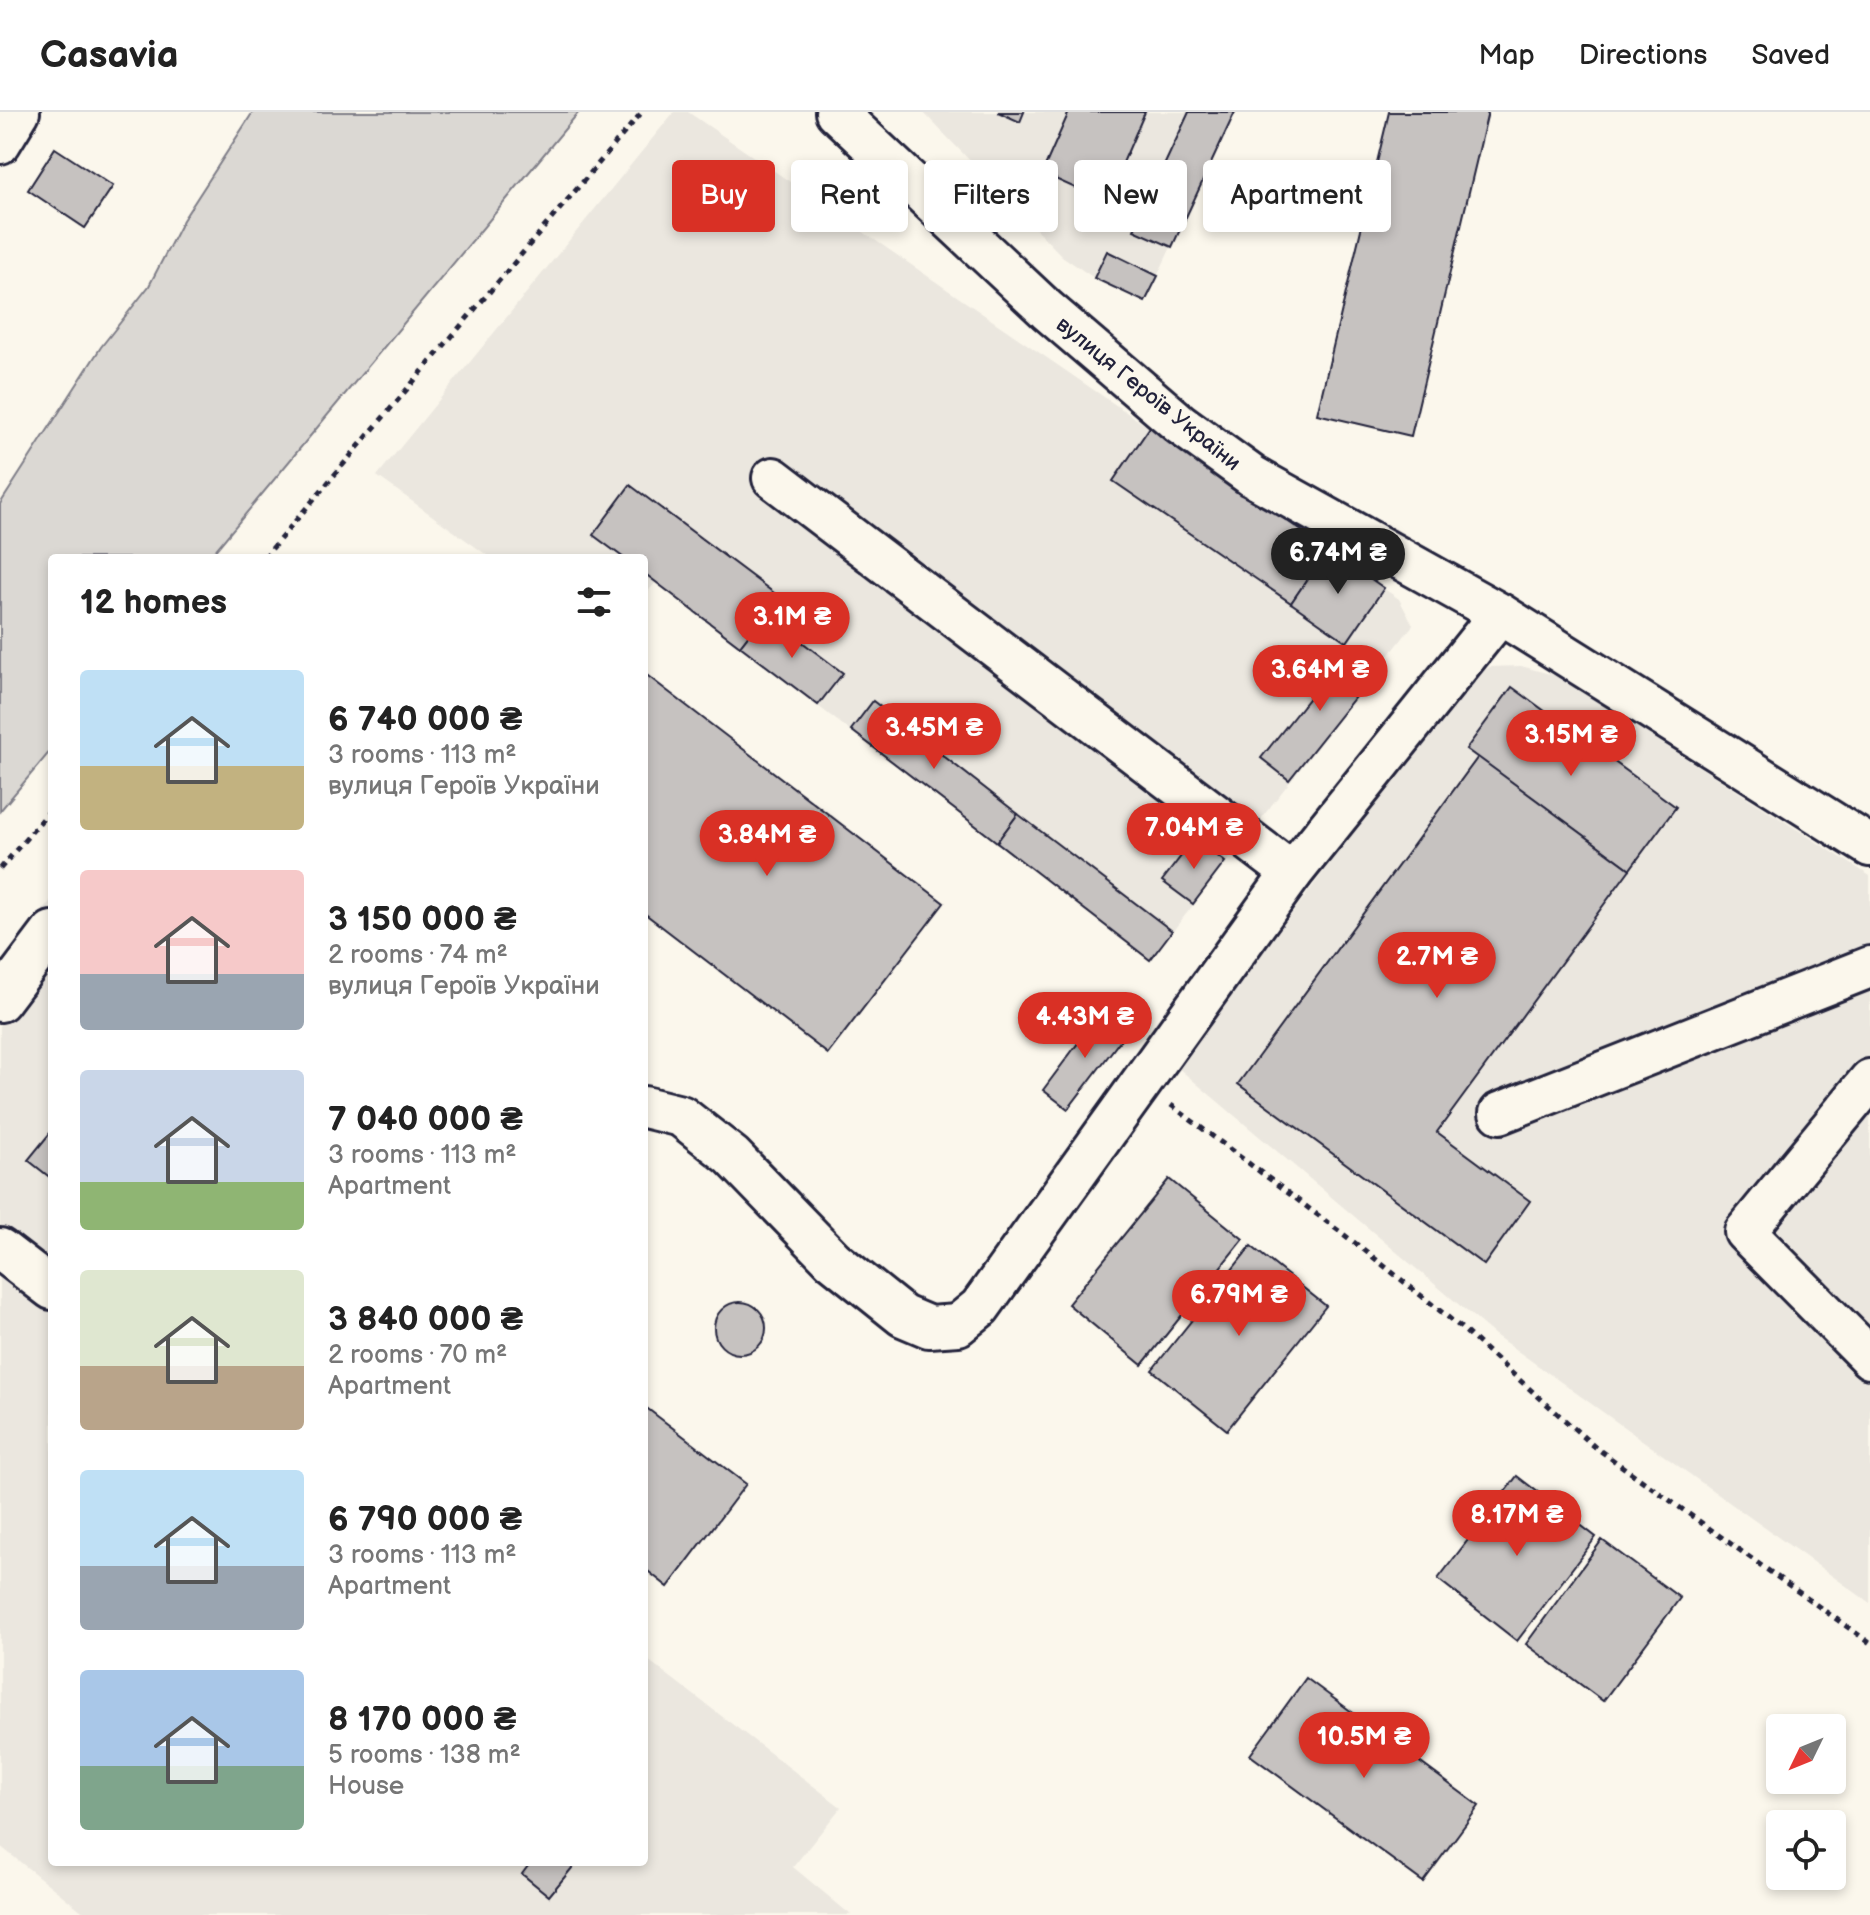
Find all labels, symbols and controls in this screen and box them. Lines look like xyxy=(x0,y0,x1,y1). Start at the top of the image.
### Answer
text: Casavia xyxy=(40,33,178,78)
text: Map xyxy=(1478,39,1535,72)
text: Directions xyxy=(1579,39,1707,72)
text: Saved xyxy=(1751,39,1830,72)
chip: Buy xyxy=(672,160,775,232)
chip: Rent xyxy=(791,160,908,232)
chip: Filters xyxy=(924,160,1058,232)
chip: New xyxy=(1074,160,1187,232)
chip: Apartment xyxy=(1203,160,1391,232)
street label: вулиця Героїв України xyxy=(1050,311,1246,477)
pin: 6.74M ₴ xyxy=(1264,528,1412,596)
text: 6.74M ₴ xyxy=(1289,538,1387,569)
icon: filters xyxy=(572,580,616,624)
text: 12 homes xyxy=(80,582,227,623)
pin: 3.1M ₴ xyxy=(727,592,857,660)
text: 3.1M ₴ xyxy=(753,602,831,633)
pin: 3.64M ₴ xyxy=(1246,645,1394,713)
text: 3.64M ₴ xyxy=(1271,655,1369,686)
text: 6 740 000 ₴ xyxy=(328,699,522,740)
icon: home xyxy=(144,702,240,798)
pin: 3.45M ₴ xyxy=(860,703,1008,771)
pin: 3.15M ₴ xyxy=(1497,710,1645,778)
text: 3.45M ₴ xyxy=(885,713,983,744)
text: 3.15M ₴ xyxy=(1524,720,1618,751)
text: 3 rooms · 113 m² xyxy=(328,740,517,771)
text: вулиця Героїв України xyxy=(328,771,600,802)
pin: 7.04M ₴ xyxy=(1120,803,1268,871)
pin: 3.84M ₴ xyxy=(693,810,841,878)
text: 7.04M ₴ xyxy=(1145,813,1243,844)
text: 3.84M ₴ xyxy=(718,820,816,851)
text: 3 150 000 ₴ xyxy=(328,899,517,940)
icon: home xyxy=(144,902,240,998)
pin: 2.7M ₴ xyxy=(1372,932,1502,1000)
text: 2 rooms · 74 m² xyxy=(328,940,508,971)
text: 2.7M ₴ xyxy=(1396,942,1478,973)
text: вулиця Героїв України xyxy=(328,971,600,1002)
pin: 4.43M ₴ xyxy=(1011,992,1159,1060)
text: 4.43M ₴ xyxy=(1036,1002,1134,1033)
text: 7 040 000 ₴ xyxy=(328,1099,523,1140)
icon: home xyxy=(144,1102,240,1198)
text: 3 rooms · 113 m² xyxy=(328,1140,517,1171)
text: Apartment xyxy=(328,1171,451,1202)
pin: 6.79M ₴ xyxy=(1165,1270,1313,1338)
text: 6.79M ₴ xyxy=(1190,1280,1288,1311)
text: 3 840 000 ₴ xyxy=(328,1299,523,1340)
icon: home xyxy=(144,1302,240,1398)
text: 2 rooms · 70 m² xyxy=(328,1340,507,1371)
text: Apartment xyxy=(328,1371,451,1402)
pin: 8.17M ₴ xyxy=(1443,1490,1591,1558)
text: 6 790 000 ₴ xyxy=(328,1499,522,1540)
text: 8.17M ₴ xyxy=(1470,1500,1564,1531)
icon: home xyxy=(144,1502,240,1598)
text: 3 rooms · 113 m² xyxy=(328,1540,517,1571)
text: Apartment xyxy=(328,1571,451,1602)
text: 8 170 000 ₴ xyxy=(328,1699,516,1740)
icon: home xyxy=(144,1702,240,1798)
pin: 10.5M ₴ xyxy=(1290,1712,1438,1780)
north arrow xyxy=(1766,1714,1846,1794)
map controls xyxy=(1766,1714,1846,1890)
text: 10.5M ₴ xyxy=(1317,1722,1411,1753)
text: 5 rooms · 138 m² xyxy=(328,1740,521,1771)
text: House xyxy=(328,1771,404,1802)
button: locate xyxy=(1766,1810,1846,1890)

